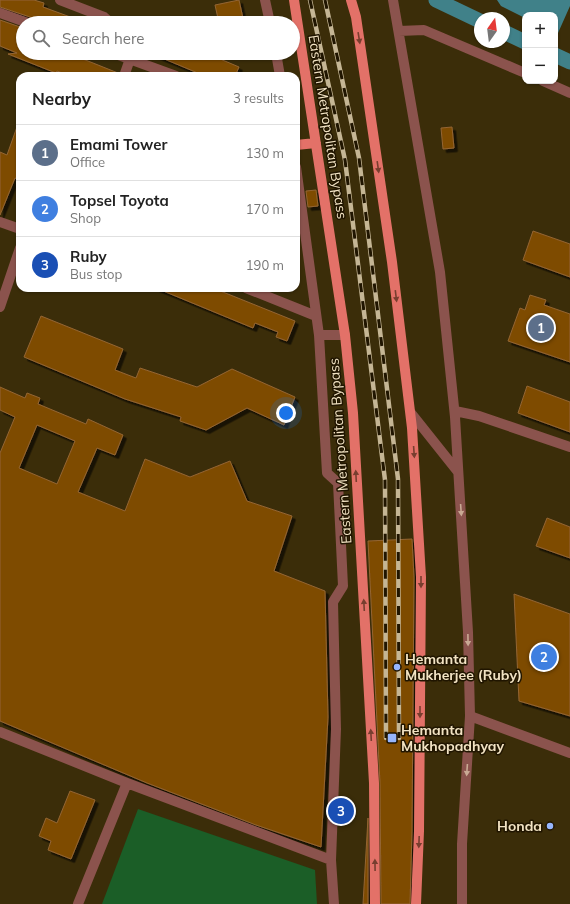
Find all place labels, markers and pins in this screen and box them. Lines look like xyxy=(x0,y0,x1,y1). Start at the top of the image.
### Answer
pin: 1 xyxy=(528,313,554,343)
pin: 2 xyxy=(531,642,557,672)
place label: Hemanta Mukherjee (Ruby) xyxy=(405,650,522,684)
marker: Hemanta Mukherjee (Ruby) xyxy=(392,662,402,672)
place label: Hemanta Mukhopadhyay xyxy=(401,721,504,755)
marker: Hemanta Mukhopadhyay xyxy=(386,732,398,744)
pin: 3 xyxy=(328,796,354,826)
place label: Honda xyxy=(497,817,542,835)
marker: Honda xyxy=(545,821,555,831)

